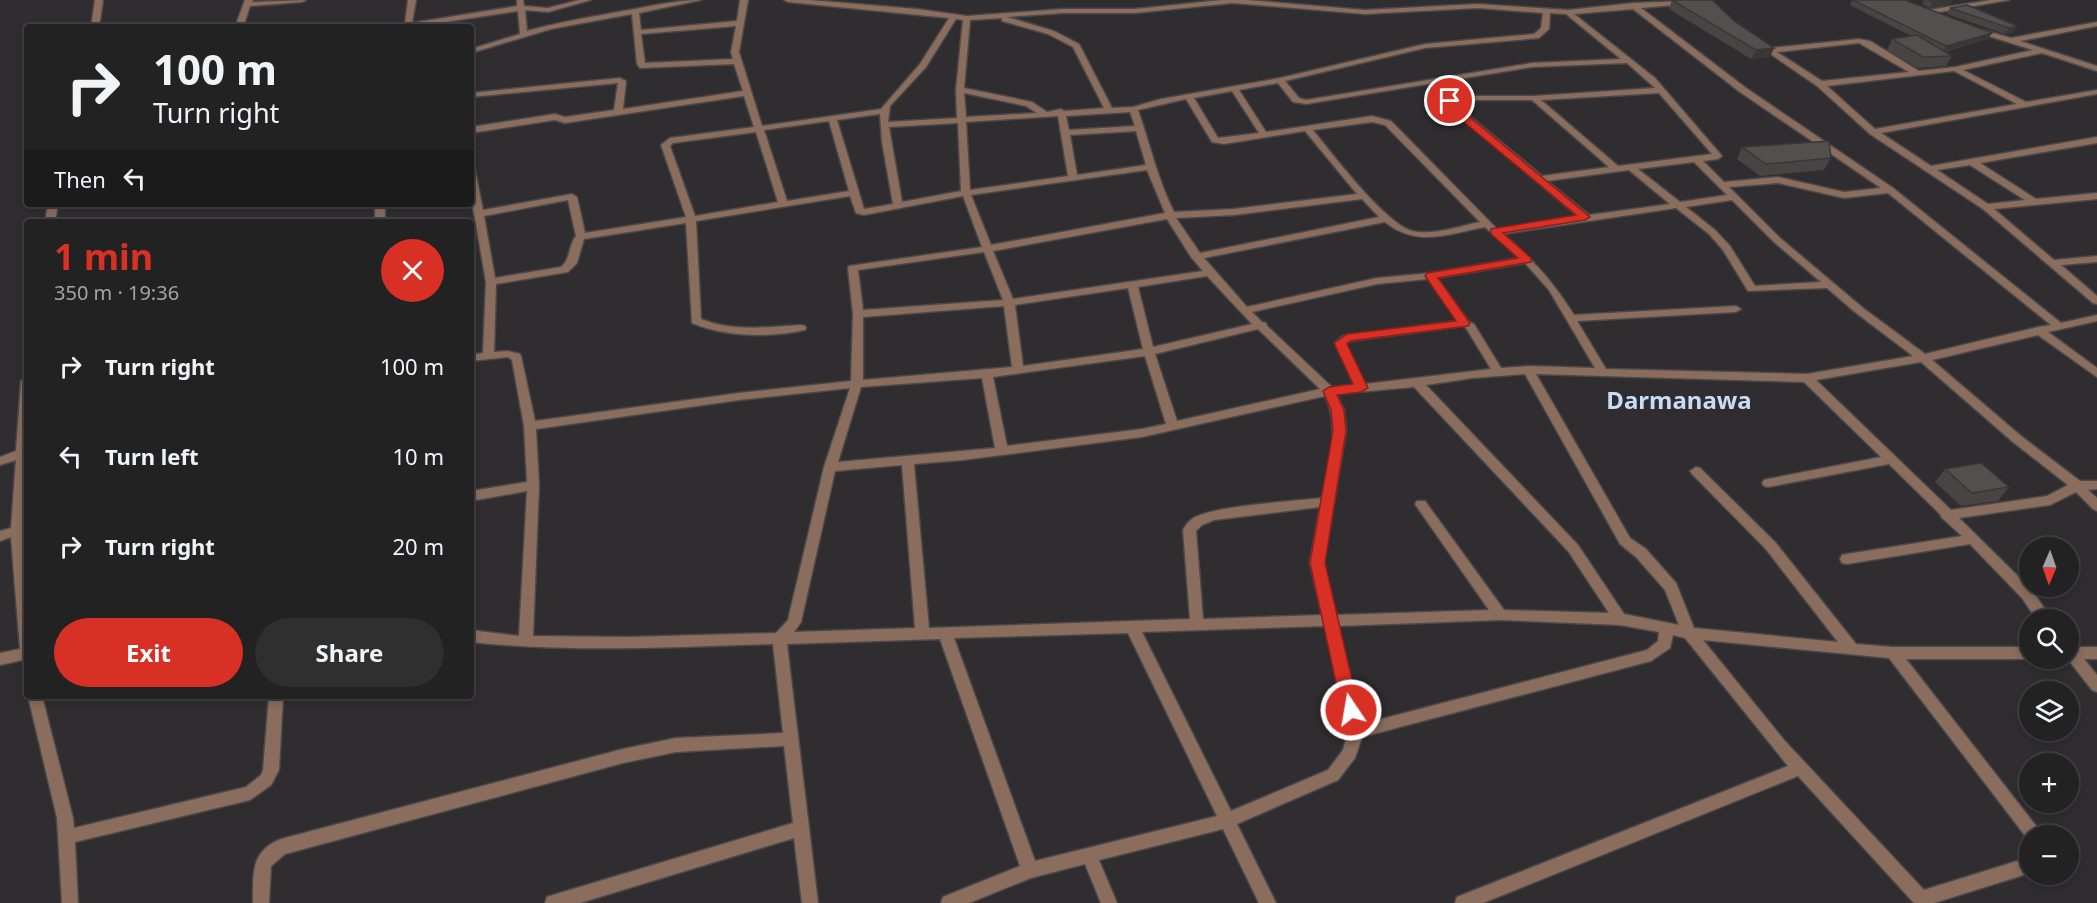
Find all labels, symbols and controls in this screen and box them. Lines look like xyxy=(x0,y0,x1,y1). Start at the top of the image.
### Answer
text: 100 m xyxy=(153,40,277,97)
icon: right xyxy=(54,48,132,126)
pin xyxy=(1424,75,1475,126)
icon: arrive xyxy=(1433,84,1466,117)
text: Turn right xyxy=(153,94,279,131)
icon: left xyxy=(118,162,151,195)
text: Then xyxy=(54,164,106,194)
text: 1 min xyxy=(54,232,153,281)
button: close xyxy=(381,239,444,302)
text: 350 m · 19:36 xyxy=(54,279,179,306)
icon: right xyxy=(54,350,87,383)
text: Turn right xyxy=(105,351,215,381)
text: 100 m xyxy=(380,351,444,381)
district label: Darmanawa xyxy=(1606,383,1752,416)
icon: left xyxy=(54,440,87,473)
text: Turn left xyxy=(105,441,199,471)
text: 10 m xyxy=(393,441,444,471)
icon: right xyxy=(54,530,87,563)
text: Turn right xyxy=(105,531,215,561)
text: 20 m xyxy=(393,531,444,561)
north arrow xyxy=(2019,537,2079,597)
map controls xyxy=(2019,537,2079,885)
button: search xyxy=(2019,609,2079,669)
button: Exit xyxy=(54,618,243,687)
button: Share xyxy=(255,618,444,687)
position arrow xyxy=(1319,678,1383,742)
button: layers xyxy=(2019,681,2079,741)
button: + xyxy=(2019,753,2079,813)
button: − xyxy=(2019,825,2079,885)

